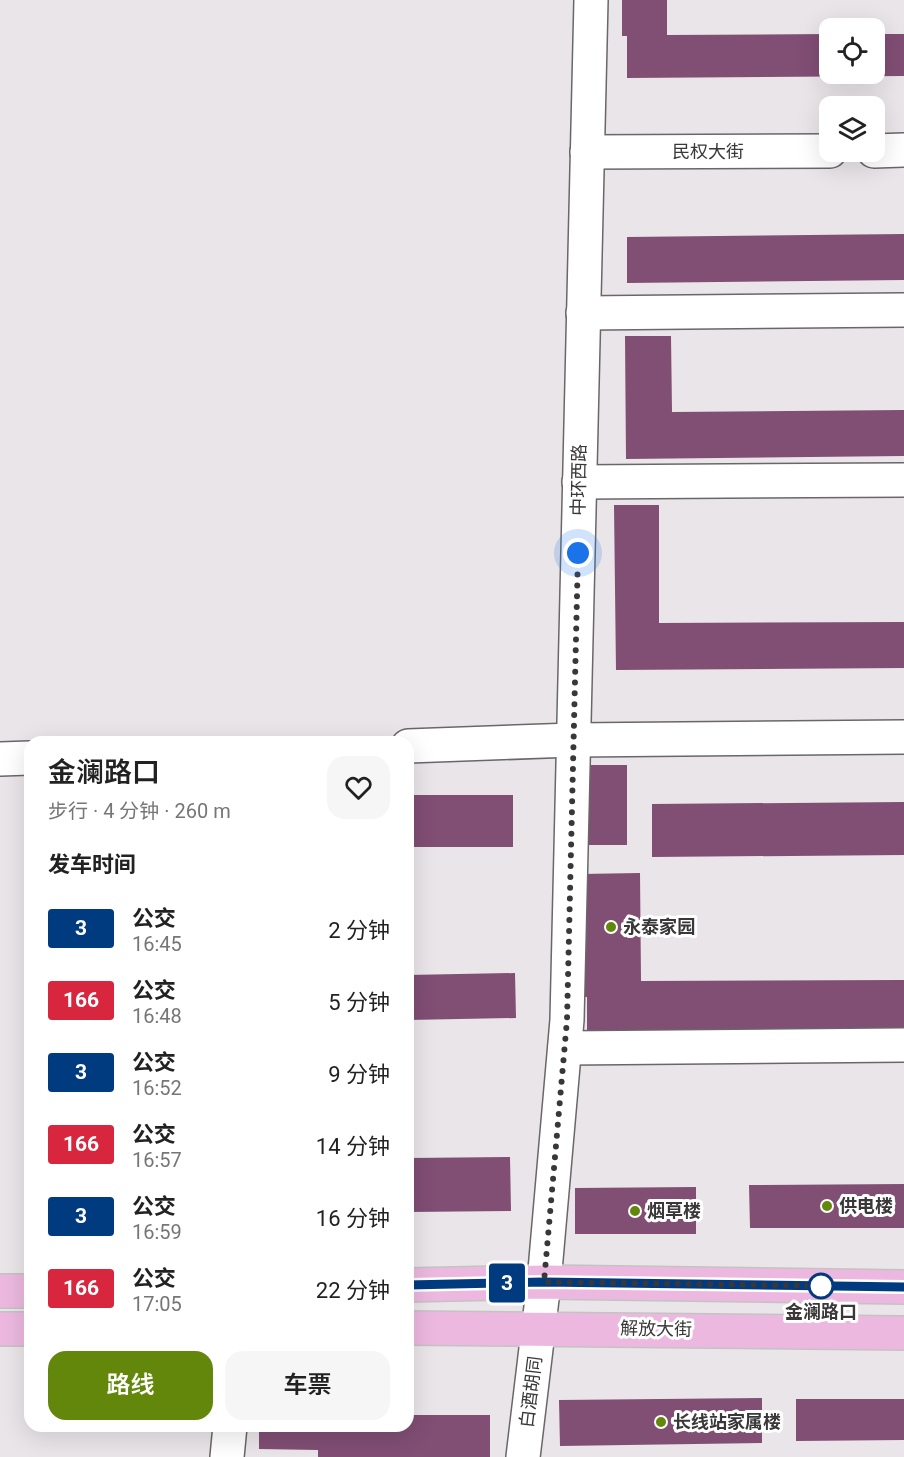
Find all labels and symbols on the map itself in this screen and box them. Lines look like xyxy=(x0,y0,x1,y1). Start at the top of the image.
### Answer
street label: 民权大街 xyxy=(672,141,744,162)
street label: 中环西路 xyxy=(567,444,590,516)
your location xyxy=(563,538,593,568)
place label: 永泰家园 xyxy=(623,916,695,937)
marker: 永泰家园 xyxy=(604,920,618,934)
place label: 供电楼 xyxy=(839,1195,893,1216)
marker: 供电楼 xyxy=(820,1199,834,1213)
place label: 烟草楼 xyxy=(647,1200,701,1221)
marker: 烟草楼 xyxy=(628,1204,642,1218)
line badge: 3 xyxy=(488,1264,526,1302)
marker: 金澜路口 xyxy=(808,1273,834,1299)
place label: 金澜路口 xyxy=(785,1301,857,1322)
street label: 解放大街 xyxy=(620,1317,692,1340)
street label: 白酒胡同 xyxy=(516,1355,545,1429)
place label: 长线站家属楼 xyxy=(673,1411,781,1432)
marker: 长线站家属楼 xyxy=(654,1415,668,1429)

